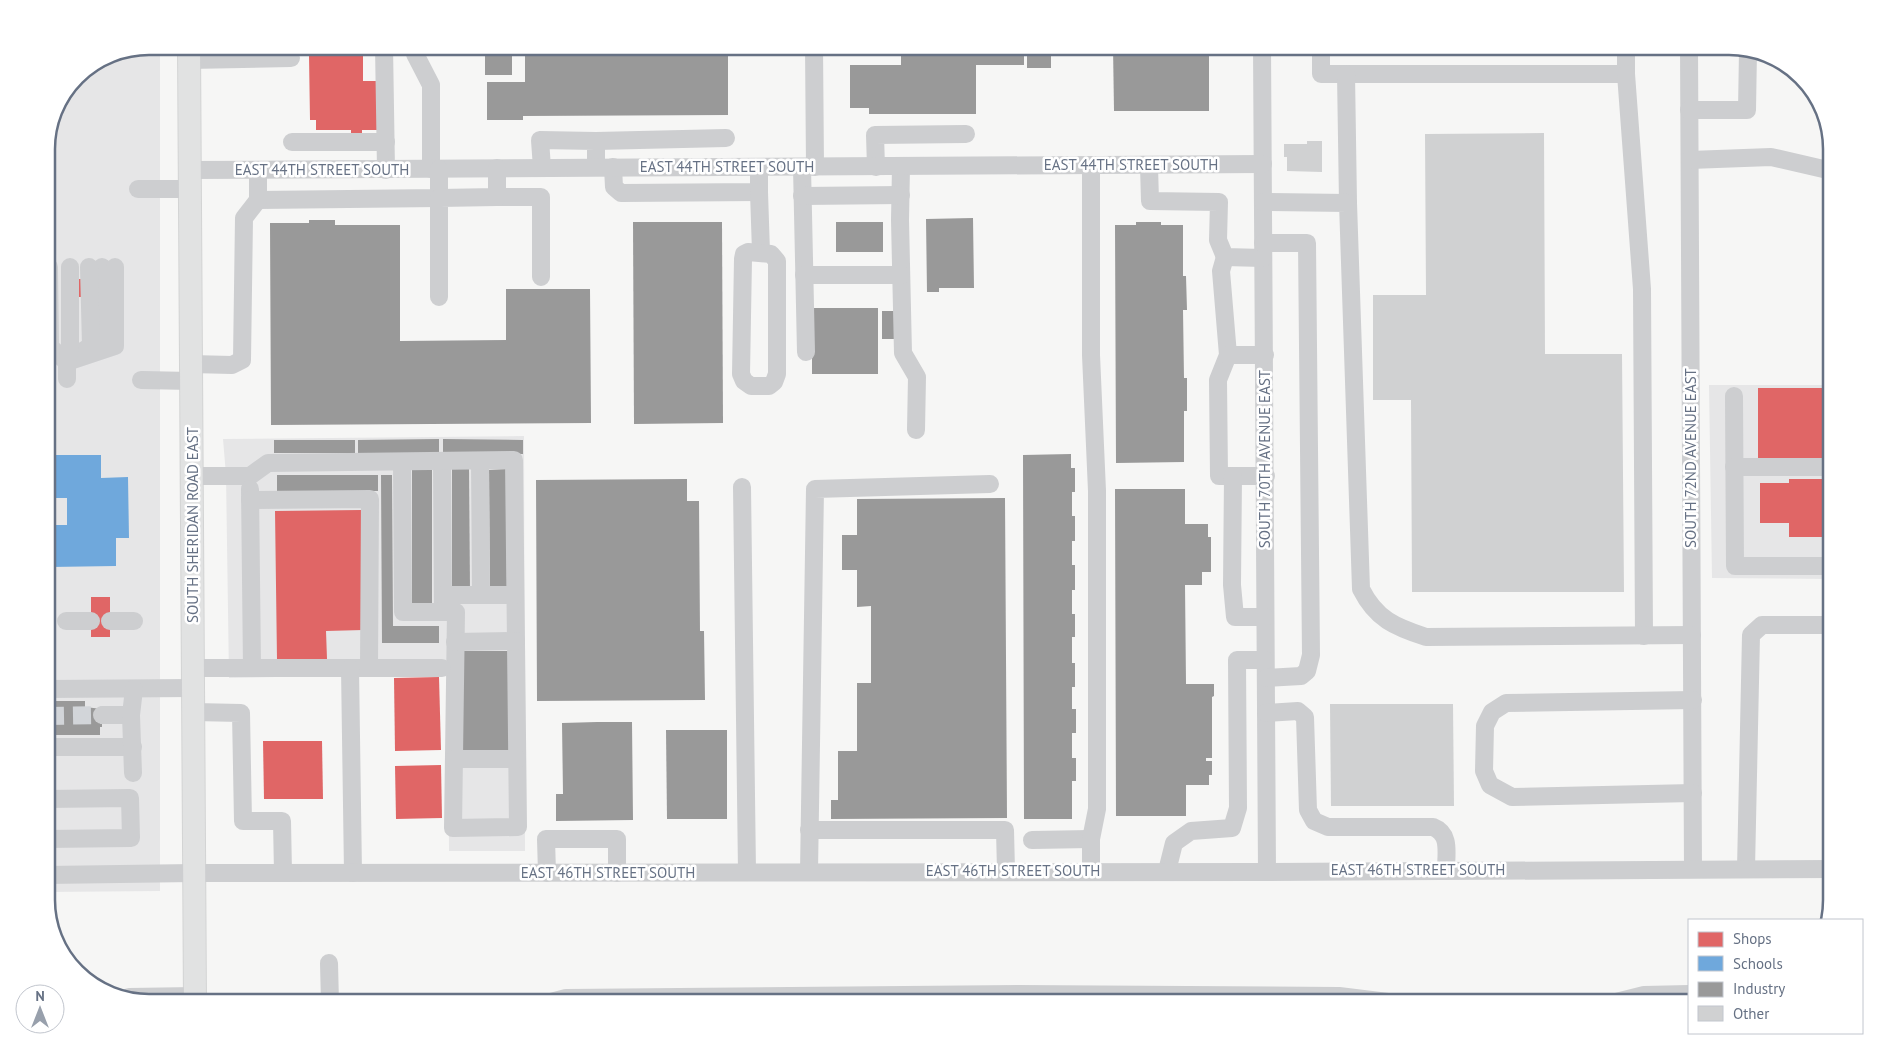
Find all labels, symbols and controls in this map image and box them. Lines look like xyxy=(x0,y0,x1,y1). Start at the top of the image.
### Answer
street label: EAST 44TH STREET SOUTH xyxy=(1044,155,1218,174)
street label: EAST 44TH STREET SOUTH xyxy=(640,157,814,176)
street label: EAST 44TH STREET SOUTH xyxy=(235,160,409,179)
street label: SOUTH 72ND AVENUE EAST xyxy=(1681,367,1700,548)
street label: SOUTH 70TH AVENUE EAST xyxy=(1255,369,1274,548)
street label: SOUTH SHERIDAN ROAD EAST xyxy=(183,426,202,623)
street label: EAST 46TH STREET SOUTH xyxy=(1331,860,1505,879)
street label: EAST 46TH STREET SOUTH xyxy=(926,861,1100,880)
street label: EAST 46TH STREET SOUTH xyxy=(521,863,695,882)
legend xyxy=(1688,919,1863,1034)
text: Shops xyxy=(1733,929,1772,948)
text: Schools xyxy=(1733,954,1783,973)
text: Industry xyxy=(1733,979,1785,998)
north arrow xyxy=(15,984,65,1034)
text: N xyxy=(35,987,45,1005)
text: Other xyxy=(1733,1004,1769,1023)

